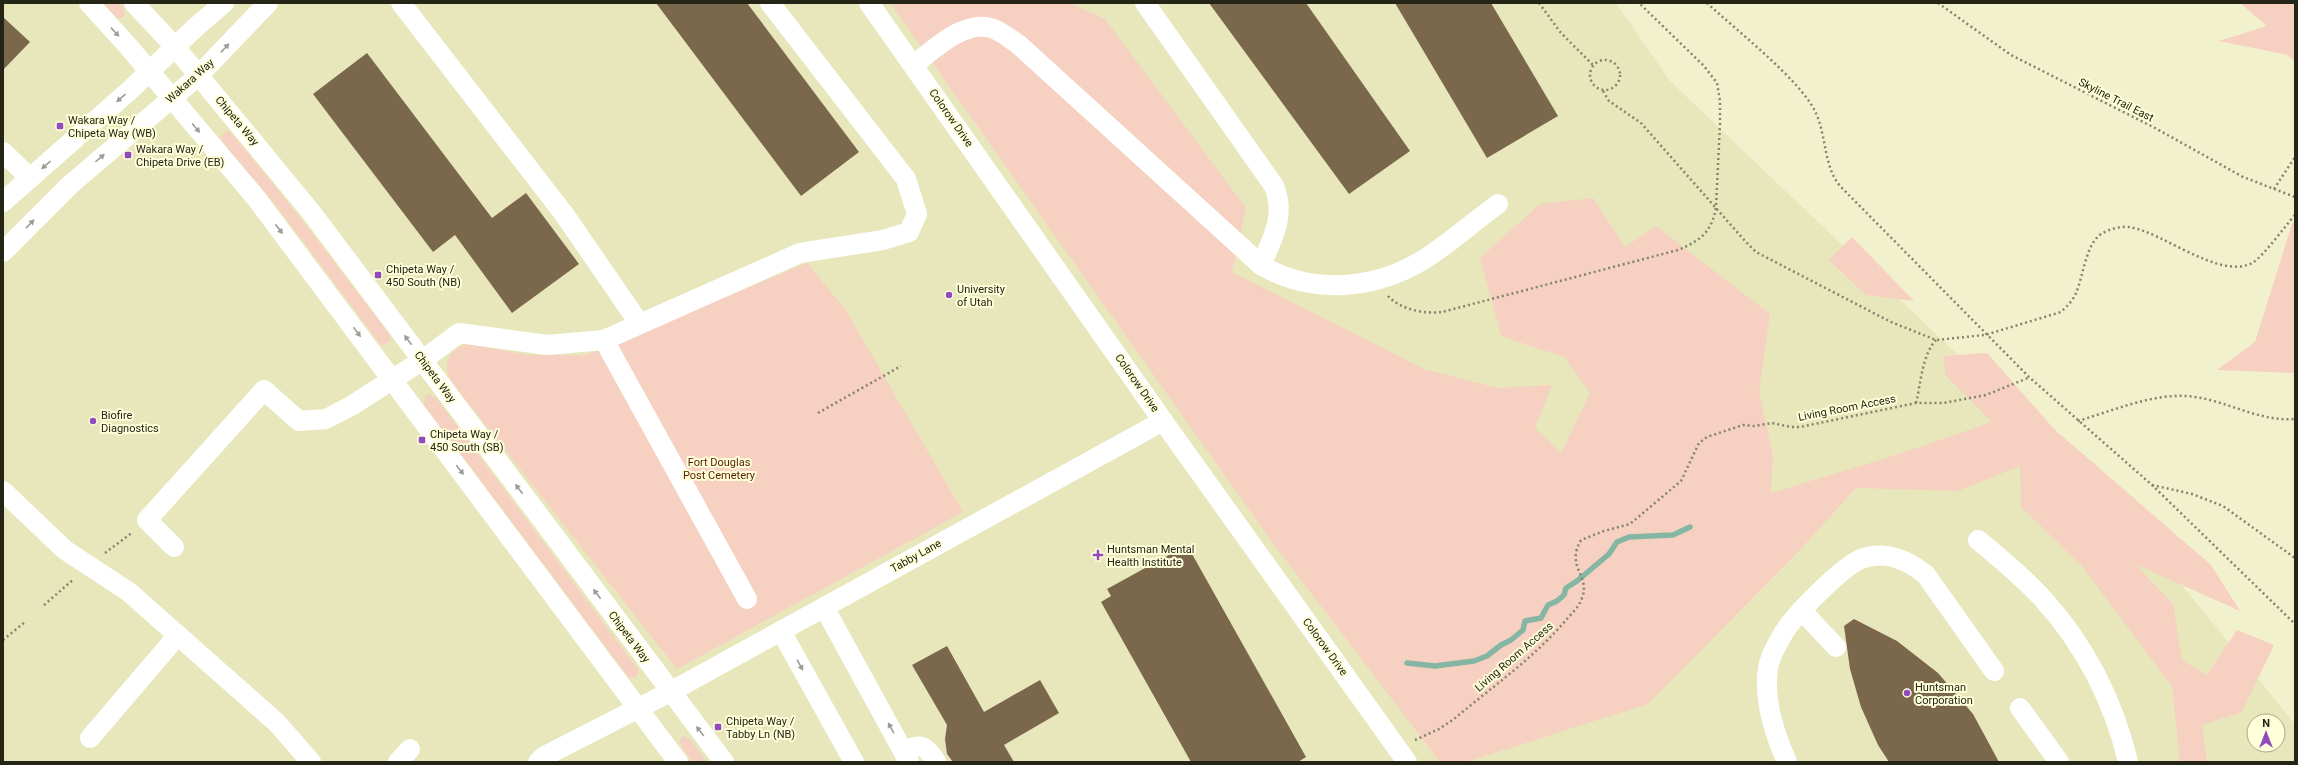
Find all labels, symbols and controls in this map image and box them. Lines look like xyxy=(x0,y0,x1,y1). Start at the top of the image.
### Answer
one-way arrow xyxy=(110,27,120,37)
one-way arrow xyxy=(220,43,230,53)
street label: Wakara Way xyxy=(163,56,217,106)
street label: Skyline Trail East xyxy=(2076,76,2156,125)
street label: Colorow Drive xyxy=(926,86,976,150)
street label: Chipeta Way xyxy=(212,93,262,149)
one-way arrow xyxy=(116,94,127,103)
place label: Wakara Way / Chipeta Way (WB) xyxy=(68,114,156,140)
marker: Wakara Way / Chipeta Way (WB) xyxy=(55,121,65,131)
one-way arrow xyxy=(192,123,201,134)
place label: Wakara Way / Chipeta Drive (EB) xyxy=(136,143,225,169)
marker: Wakara Way / Chipeta Drive (EB) xyxy=(123,150,133,160)
one-way arrow xyxy=(95,154,106,163)
one-way arrow xyxy=(40,160,51,169)
one-way arrow xyxy=(25,219,35,229)
one-way arrow xyxy=(275,223,283,234)
place label: Chipeta Way / 450 South (NB) xyxy=(386,263,461,289)
marker: Chipeta Way / 450 South (NB) xyxy=(373,270,383,280)
place label: University of Utah xyxy=(957,283,1006,309)
marker: University of Utah xyxy=(944,290,954,300)
one-way arrow xyxy=(353,327,362,338)
one-way arrow xyxy=(403,335,412,346)
street label: Chipeta Way xyxy=(411,349,459,406)
street label: Colorow Drive xyxy=(1112,351,1162,415)
street label: Living Room Access xyxy=(1797,392,1897,424)
place label: Biofire Diagnostics xyxy=(101,409,159,435)
marker: Biofire Diagnostics xyxy=(88,416,98,426)
place label: Chipeta Way / 450 South (SB) xyxy=(430,428,504,454)
marker: Chipeta Way / 450 South (SB) xyxy=(417,435,427,445)
park label: Fort Douglas Post Cemetery xyxy=(683,456,756,482)
one-way arrow xyxy=(455,465,464,476)
one-way arrow xyxy=(515,484,523,495)
street label: Tabby Lane xyxy=(888,537,944,575)
place label: Huntsman Mental Health Institute xyxy=(1107,543,1194,569)
marker: Huntsman Mental Health Institute xyxy=(1092,549,1104,561)
one-way arrow xyxy=(592,588,601,599)
street label: Chipeta Way xyxy=(605,609,653,666)
street label: Colorow Drive xyxy=(1300,616,1350,678)
street label: Living Room Access xyxy=(1472,619,1556,694)
one-way arrow xyxy=(797,659,803,671)
place label: Huntsman Corporation xyxy=(1915,681,1973,707)
marker: Huntsman Corporation xyxy=(1902,688,1912,698)
north arrow xyxy=(2246,713,2286,753)
place label: Chipeta Way / Tabby Ln (NB) xyxy=(726,715,795,741)
text: N xyxy=(2262,717,2270,730)
marker: Chipeta Way / Tabby Ln (NB) xyxy=(713,722,723,732)
one-way arrow xyxy=(887,722,894,734)
one-way arrow xyxy=(696,726,704,737)

